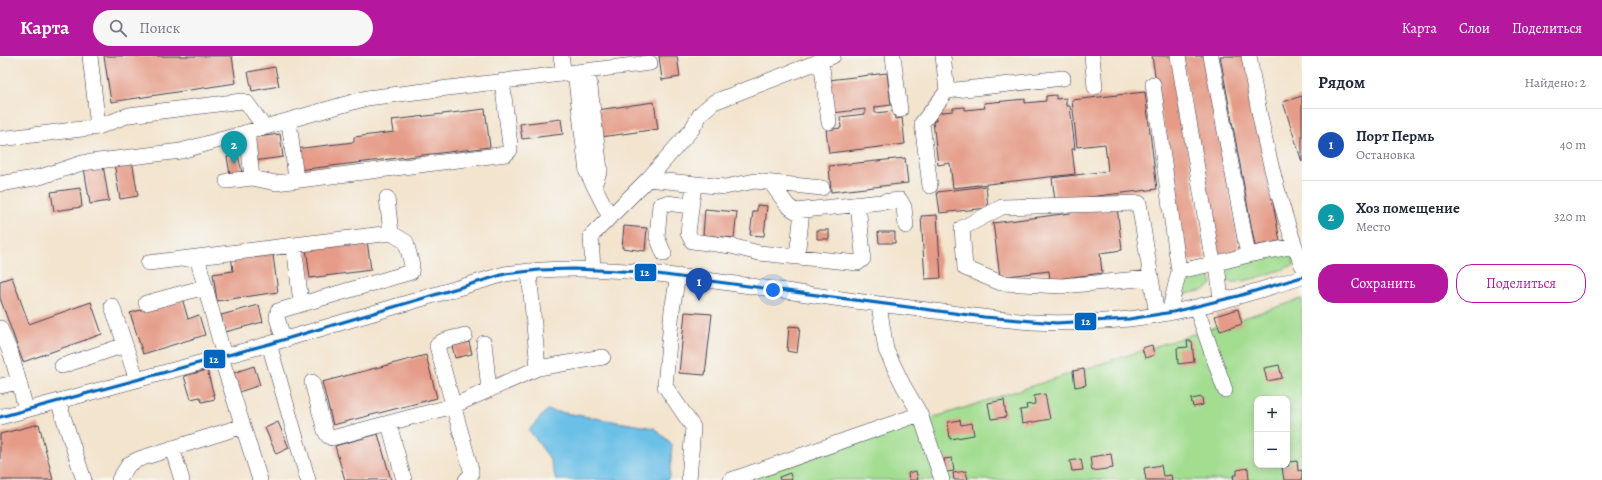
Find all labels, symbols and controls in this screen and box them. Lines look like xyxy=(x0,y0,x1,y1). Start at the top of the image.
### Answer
search box xyxy=(93,10,373,46)
text: Карта xyxy=(20,15,69,41)
icon: search xyxy=(107,17,129,39)
text: Поиск xyxy=(139,18,180,38)
text: Карта xyxy=(1402,19,1437,38)
text: Слои xyxy=(1459,19,1490,38)
text: Поделиться xyxy=(1512,19,1582,38)
text: Рядом xyxy=(1318,71,1365,94)
text: Найдено: 2 xyxy=(1525,74,1586,91)
text: Порт Пермь xyxy=(1356,126,1434,146)
pin: 2 xyxy=(221,131,247,164)
text: 1 xyxy=(1329,136,1333,153)
text: 40 m xyxy=(1560,136,1586,153)
text: Остановка xyxy=(1356,146,1415,163)
text: Хоз помещение xyxy=(1356,198,1460,218)
text: 2 xyxy=(1328,208,1334,225)
text: 320 m xyxy=(1554,208,1586,225)
text: Место xyxy=(1356,218,1391,235)
line badge: 12 xyxy=(634,263,657,282)
button: Сохранить xyxy=(1318,264,1448,303)
button: Поделиться xyxy=(1456,264,1586,303)
text: 12 xyxy=(640,265,650,280)
pin: 1 xyxy=(686,268,712,301)
your location xyxy=(763,280,783,300)
line badge: 12 xyxy=(1074,312,1097,331)
text: 12 xyxy=(1081,314,1091,329)
line badge: 12 xyxy=(203,349,226,369)
text: 12 xyxy=(209,352,219,367)
map controls xyxy=(1254,396,1290,468)
button: + xyxy=(1254,396,1290,432)
button: − xyxy=(1254,432,1290,468)

